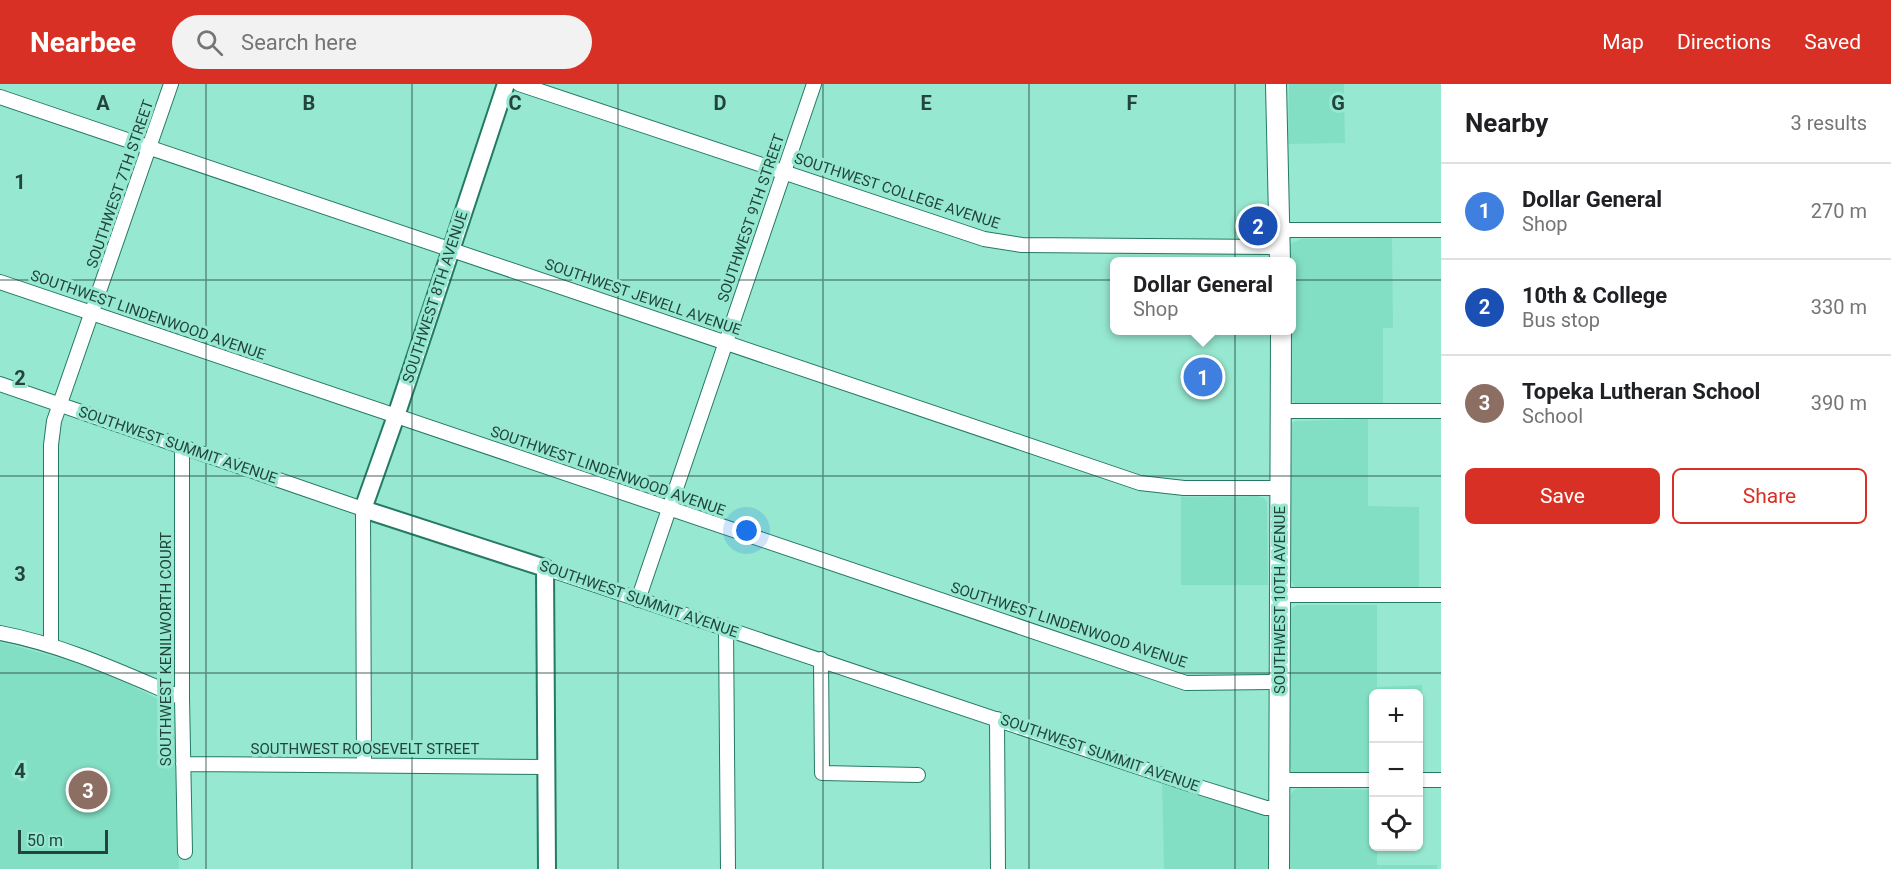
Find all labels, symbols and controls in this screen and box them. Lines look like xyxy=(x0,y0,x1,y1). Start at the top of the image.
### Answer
search box xyxy=(172,15,592,69)
text: Nearbee xyxy=(30,26,136,59)
icon: search xyxy=(193,26,226,59)
text: Search here xyxy=(241,30,357,55)
text: Map xyxy=(1602,30,1644,54)
text: Directions xyxy=(1677,30,1771,54)
text: Saved xyxy=(1804,30,1861,54)
text: A xyxy=(96,91,110,115)
text: B xyxy=(303,91,315,115)
text: C xyxy=(508,91,522,115)
text: D xyxy=(714,91,727,115)
text: E xyxy=(920,91,932,115)
text: F xyxy=(1127,91,1138,115)
text: G xyxy=(1331,91,1345,115)
street label: SOUTHWEST 7TH STREET xyxy=(83,97,157,271)
text: Nearby xyxy=(1465,108,1548,138)
text: 3 results xyxy=(1791,111,1867,135)
street label: SOUTHWEST 9TH STREET xyxy=(714,131,788,305)
street label: SOUTHWEST COLLEGE AVENUE xyxy=(792,149,1003,233)
text: 1 xyxy=(14,170,26,194)
text: Dollar General xyxy=(1522,187,1662,212)
text: 1 xyxy=(1479,199,1490,223)
text: 270 m xyxy=(1811,199,1867,223)
pin: 2 xyxy=(1238,204,1278,248)
street label: SOUTHWEST 8TH AVENUE xyxy=(399,208,471,385)
text: Shop xyxy=(1522,212,1568,236)
street label: SOUTHWEST JEWELL AVENUE xyxy=(542,255,744,339)
popup xyxy=(1110,257,1296,335)
street label: SOUTHWEST LINDENWOOD AVENUE xyxy=(28,266,268,364)
text: Dollar General xyxy=(1133,272,1273,297)
text: 10th & College xyxy=(1522,283,1667,308)
text: 2 xyxy=(1479,295,1490,319)
text: 330 m xyxy=(1811,295,1867,319)
text: Shop xyxy=(1133,297,1179,321)
text: Bus stop xyxy=(1522,308,1600,332)
pin: 1 xyxy=(1184,354,1222,400)
text: 2 xyxy=(14,366,26,390)
text: Topeka Lutheran School xyxy=(1522,379,1760,404)
text: 3 xyxy=(1479,391,1490,415)
text: 390 m xyxy=(1811,391,1867,415)
street label: SOUTHWEST SUMMIT AVENUE xyxy=(76,402,280,488)
text: School xyxy=(1522,404,1583,428)
street label: SOUTHWEST LINDENWOOD AVENUE xyxy=(488,422,728,520)
button: Save xyxy=(1465,468,1660,524)
button: Share xyxy=(1672,468,1867,524)
street label: SOUTHWEST 10TH AVENUE xyxy=(1271,505,1289,694)
your location xyxy=(732,516,761,545)
street label: SOUTHWEST KENILWORTH COURT xyxy=(157,532,175,766)
street label: SOUTHWEST SUMMIT AVENUE xyxy=(537,556,741,642)
text: 3 xyxy=(14,562,26,586)
street label: SOUTHWEST LINDENWOOD AVENUE xyxy=(949,578,1190,672)
map controls xyxy=(1369,689,1423,851)
button: + xyxy=(1369,689,1423,743)
street label: SOUTHWEST SUMMIT AVENUE xyxy=(998,710,1202,796)
street label: SOUTHWEST ROOSEVELT STREET xyxy=(251,740,479,758)
button: − xyxy=(1369,743,1423,797)
text: 4 xyxy=(14,759,26,783)
pin: 3 xyxy=(68,768,107,812)
button: locate xyxy=(1369,797,1423,851)
scale bar xyxy=(18,827,108,854)
text: 50 m xyxy=(27,831,63,850)

